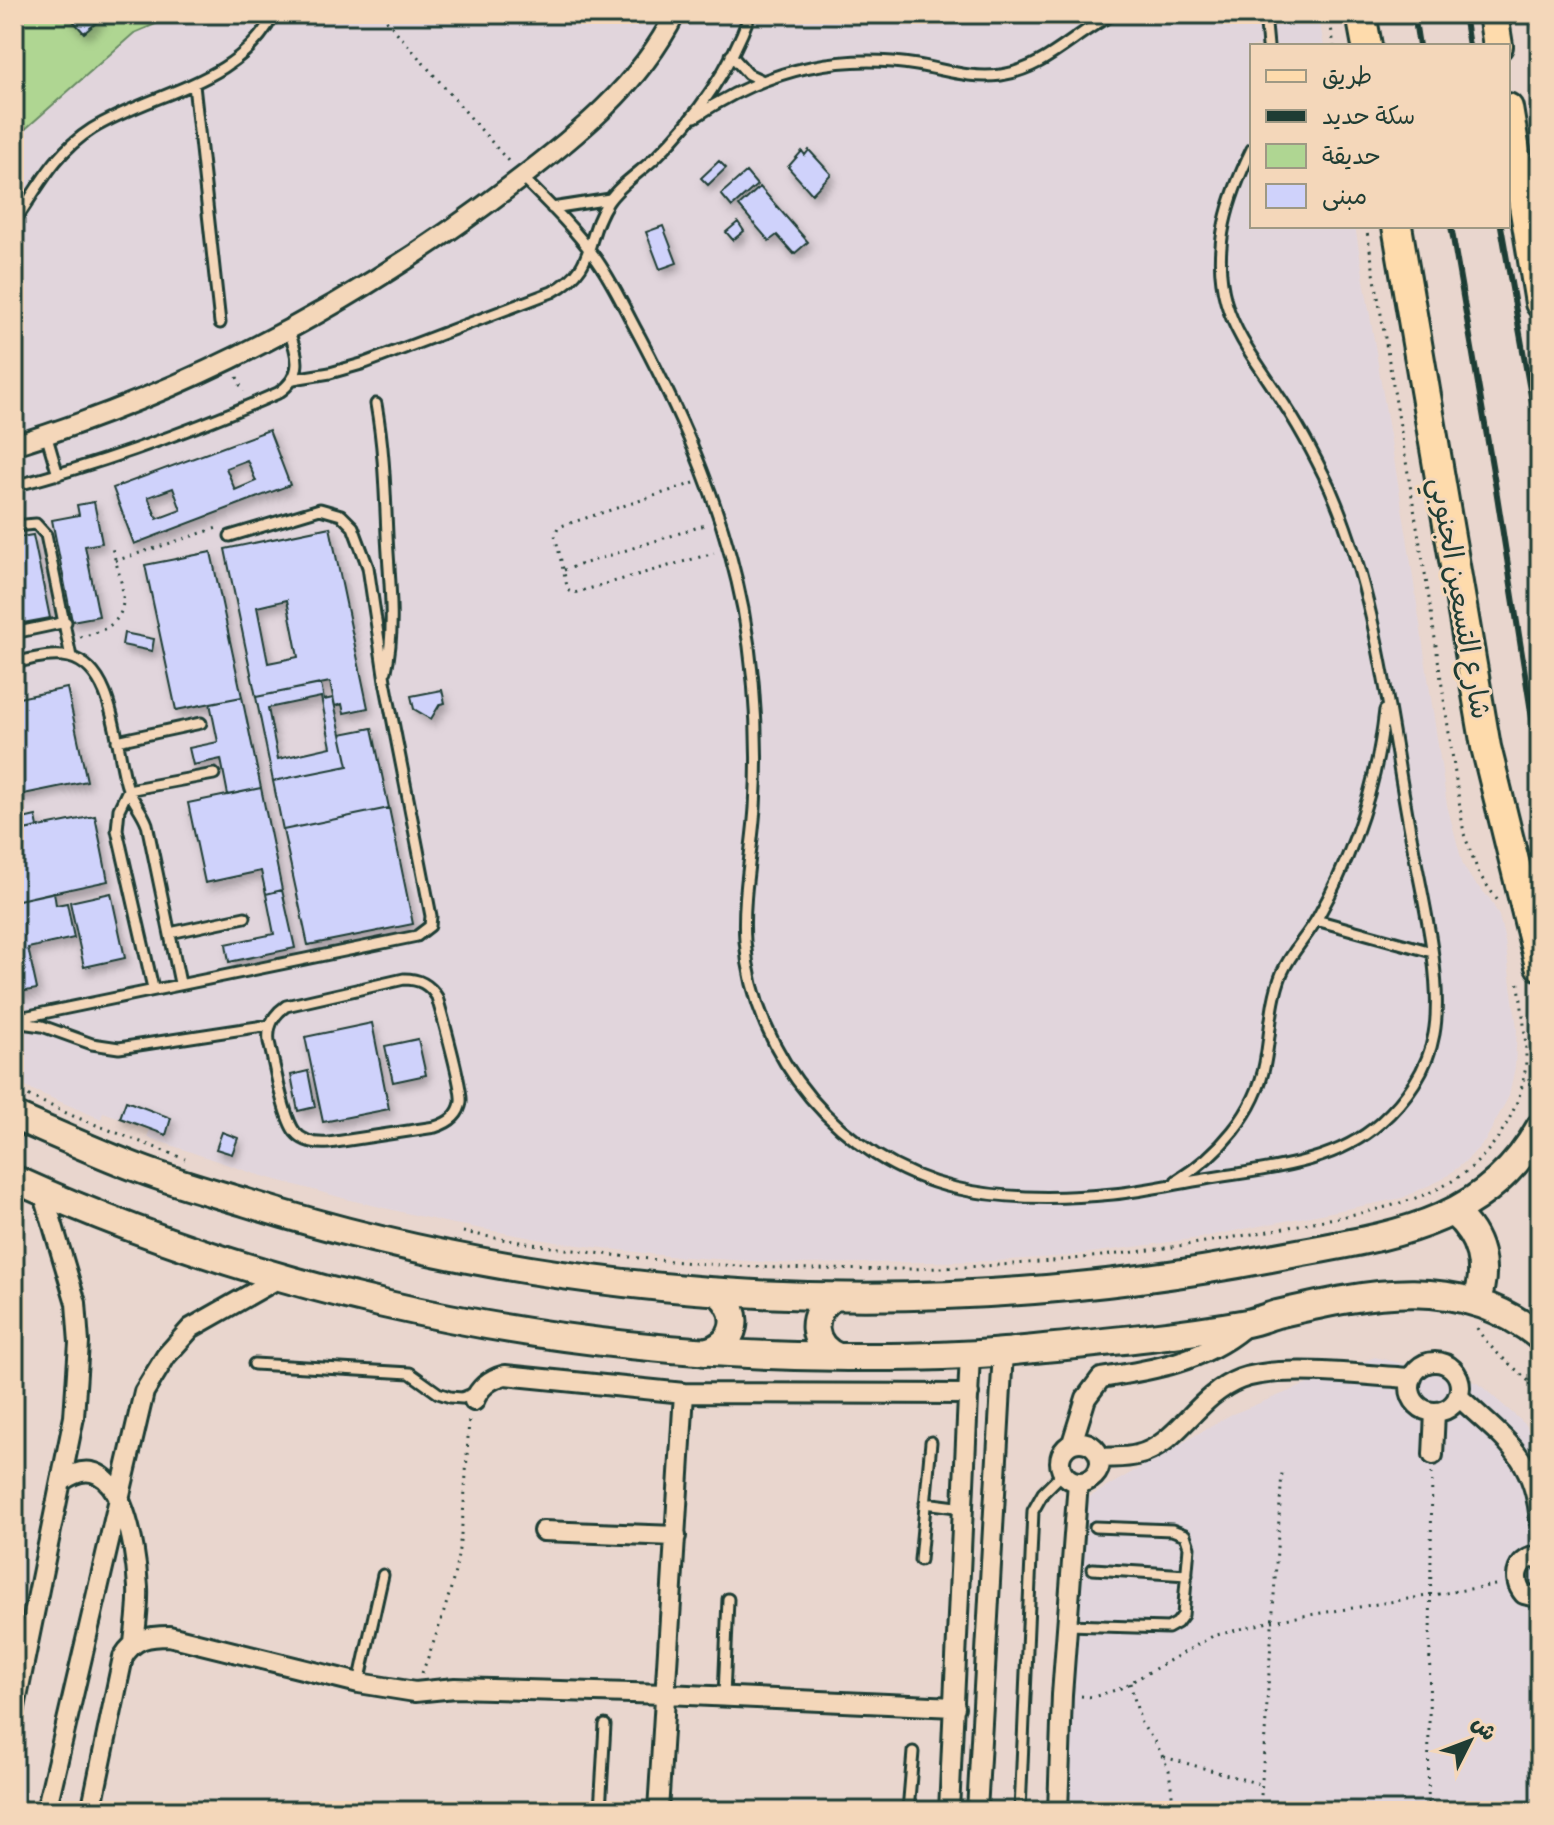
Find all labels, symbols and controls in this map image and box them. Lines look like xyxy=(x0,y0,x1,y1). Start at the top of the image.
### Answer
legend xyxy=(1250,44,1510,228)
text: طريق xyxy=(1322,61,1372,90)
text: سكة حديد xyxy=(1322,101,1415,130)
text: حديقة xyxy=(1322,141,1381,170)
text: مبنى xyxy=(1322,181,1367,211)
street label: شارع التسعين الجنوبي xyxy=(1415,474,1499,723)
north arrow xyxy=(1430,1701,1510,1781)
text: ش xyxy=(1466,1710,1503,1746)

